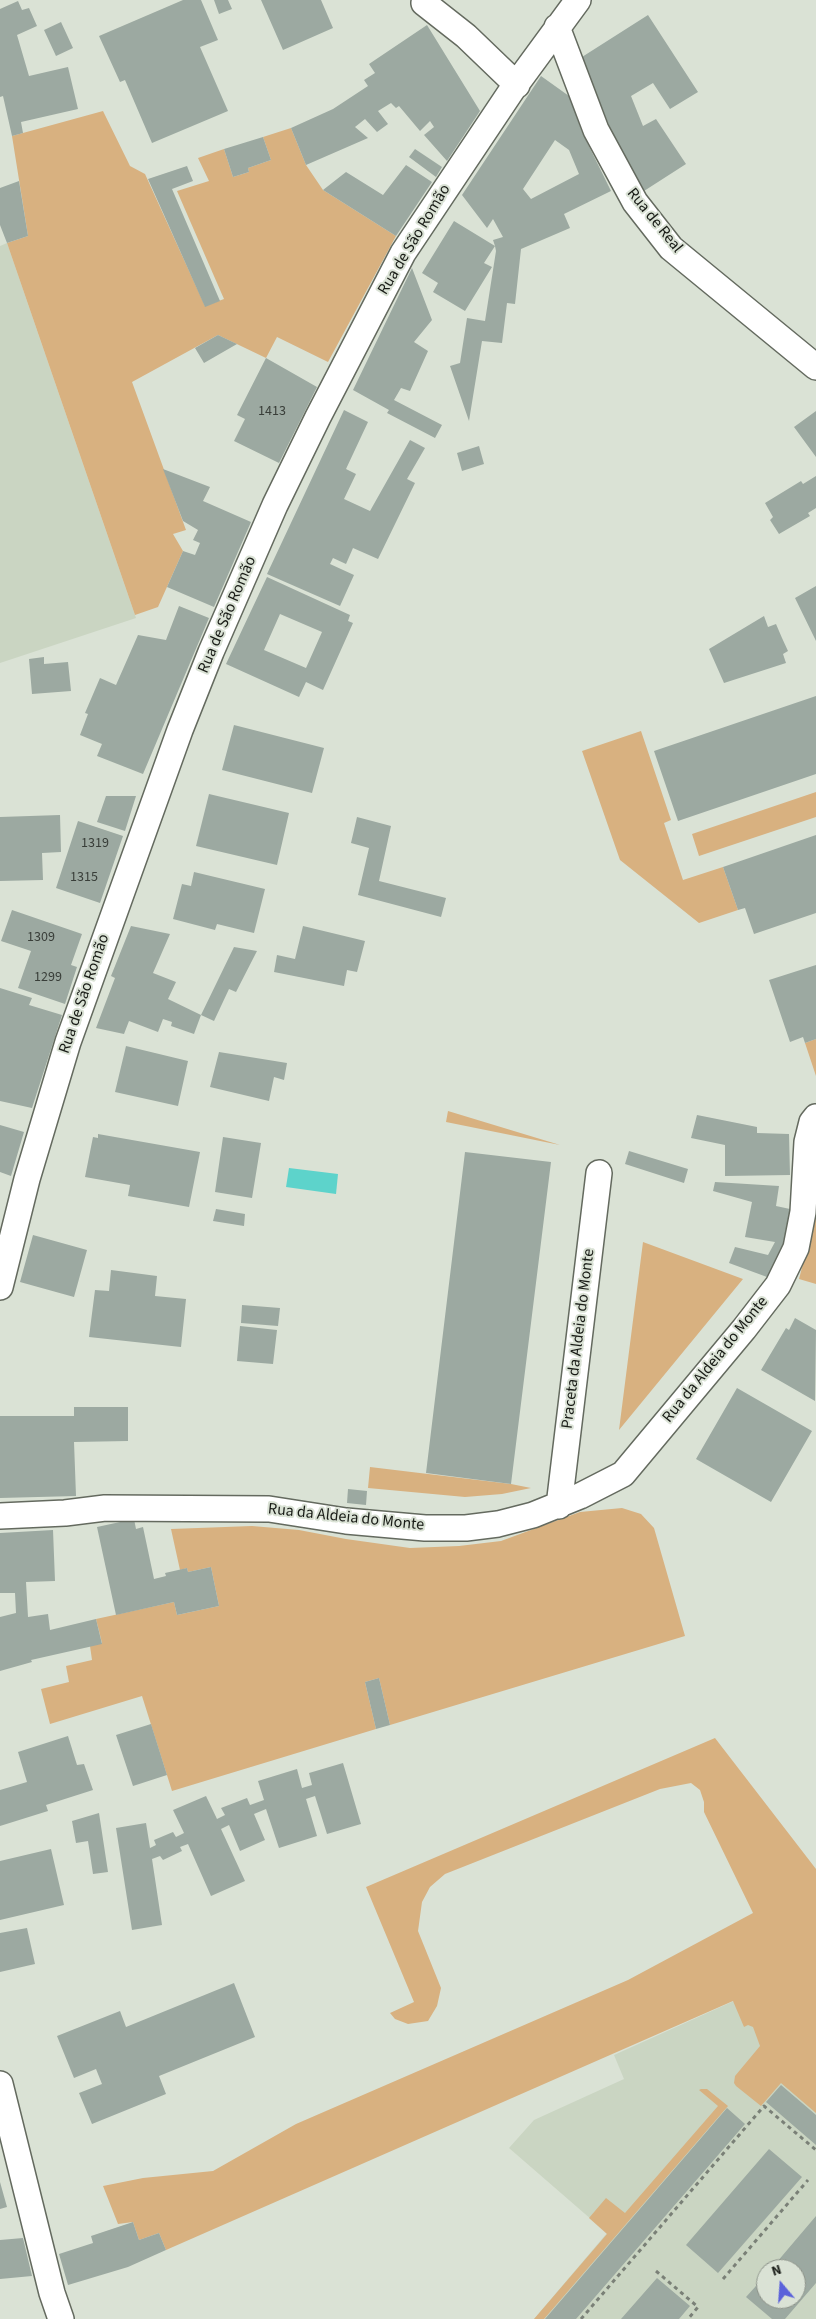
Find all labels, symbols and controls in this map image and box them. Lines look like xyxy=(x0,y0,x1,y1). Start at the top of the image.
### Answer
street label: Rua de São Romão xyxy=(375,181,455,299)
street label: Rua de Real xyxy=(622,185,686,257)
house number: 1413 xyxy=(258,404,286,420)
street label: Rua de São Romão xyxy=(195,554,261,676)
house number: 1319 xyxy=(81,836,109,852)
house number: 1315 xyxy=(70,870,98,886)
house number: 1309 xyxy=(27,930,55,946)
street label: Rua de São Romão xyxy=(56,932,114,1056)
house number: 1299 xyxy=(34,970,62,986)
street label: Praceta da Aldeia do Monte xyxy=(558,1248,600,1430)
street label: Rua da Aldeia do Monte xyxy=(659,1293,773,1427)
street label: Rua da Aldeia do Monte xyxy=(267,1500,425,1536)
north arrow xyxy=(756,2259,806,2309)
text: N xyxy=(769,2260,784,2282)

